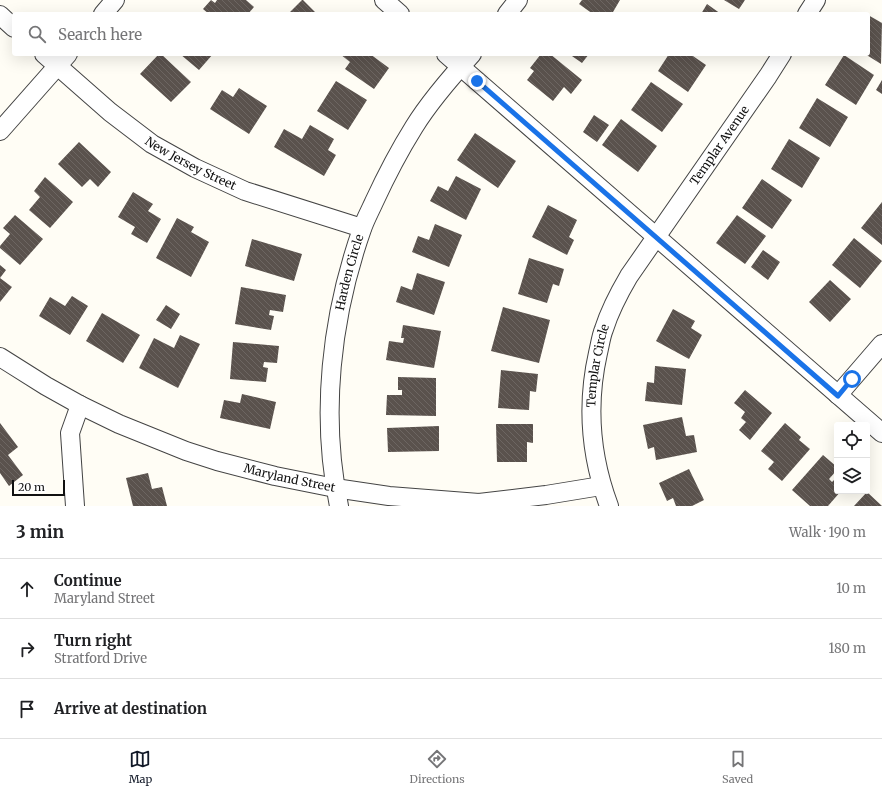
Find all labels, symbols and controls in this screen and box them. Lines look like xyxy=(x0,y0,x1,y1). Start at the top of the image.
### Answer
search box xyxy=(12,12,870,56)
icon: search xyxy=(26,23,48,45)
text: Search here xyxy=(58,25,142,44)
route end xyxy=(468,72,486,90)
street label: Templar Avenue xyxy=(686,102,752,188)
street label: New Jersey Street xyxy=(142,133,239,193)
street label: Harden Circle xyxy=(332,232,367,312)
street label: Templar Circle xyxy=(583,322,612,408)
route start xyxy=(843,370,861,388)
map controls xyxy=(834,422,870,494)
button: locate xyxy=(834,422,870,458)
button: layers xyxy=(834,458,870,494)
street label: Maryland Street xyxy=(242,460,337,495)
scale bar xyxy=(12,478,65,497)
text: 20 m xyxy=(18,480,45,494)
text: 3 min xyxy=(16,521,64,543)
text: Walk · 190 m xyxy=(789,524,866,541)
text: Continue xyxy=(54,571,122,590)
icon: ahead xyxy=(16,578,38,600)
text: 10 m xyxy=(836,580,866,597)
text: Maryland Street xyxy=(54,590,155,607)
text: Turn right xyxy=(54,631,132,650)
icon: right xyxy=(16,638,38,660)
text: 180 m xyxy=(828,640,866,657)
text: Stratford Drive xyxy=(54,650,147,667)
icon: arrive xyxy=(16,698,38,720)
text: Arrive at destination xyxy=(54,699,207,718)
tab: Map xyxy=(129,748,152,786)
tab: Directions xyxy=(410,748,465,786)
tab: Saved xyxy=(722,748,753,786)

